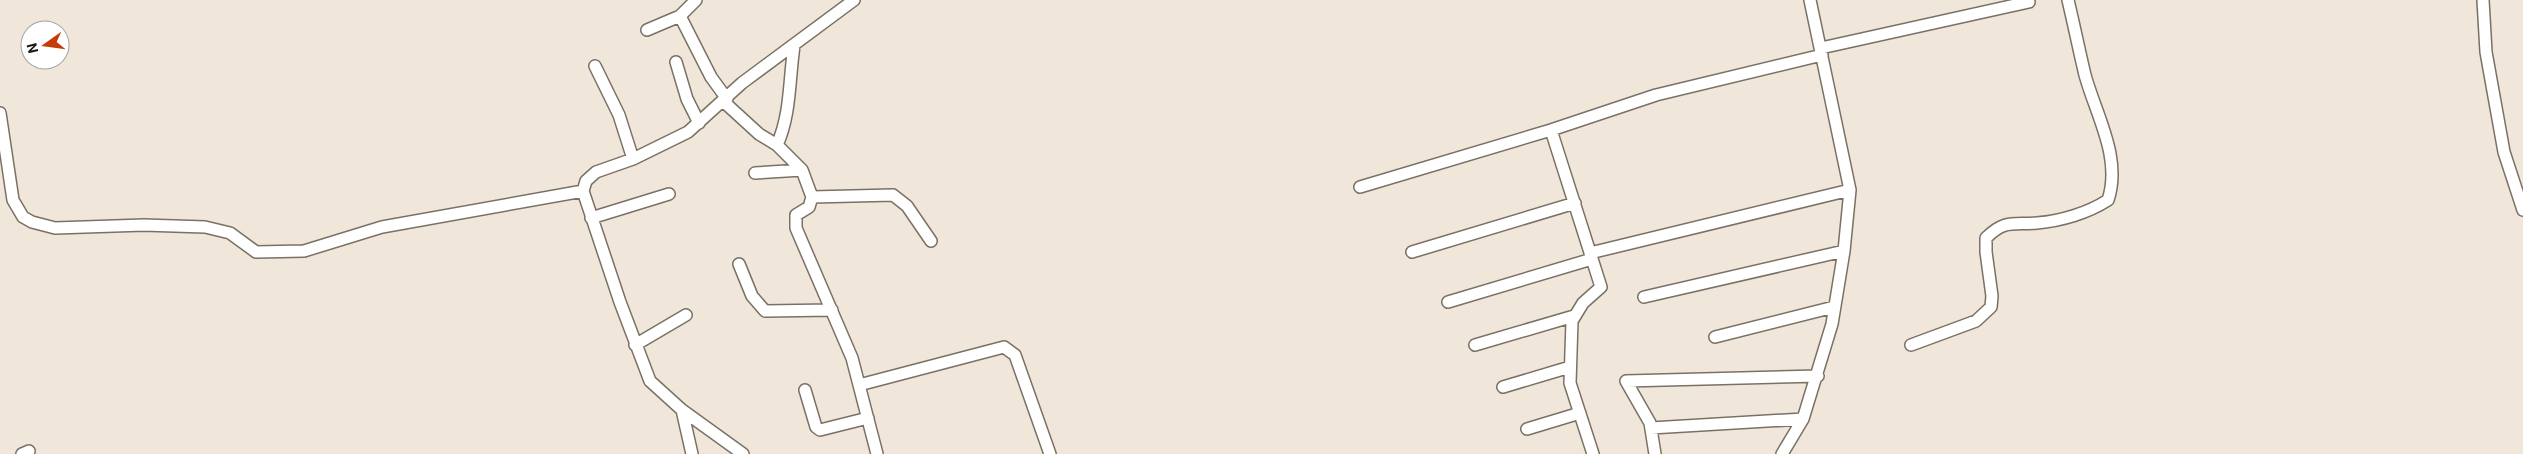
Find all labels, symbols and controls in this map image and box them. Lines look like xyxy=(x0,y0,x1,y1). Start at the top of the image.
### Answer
north arrow xyxy=(20,20,70,70)
text: N xyxy=(23,41,41,55)

